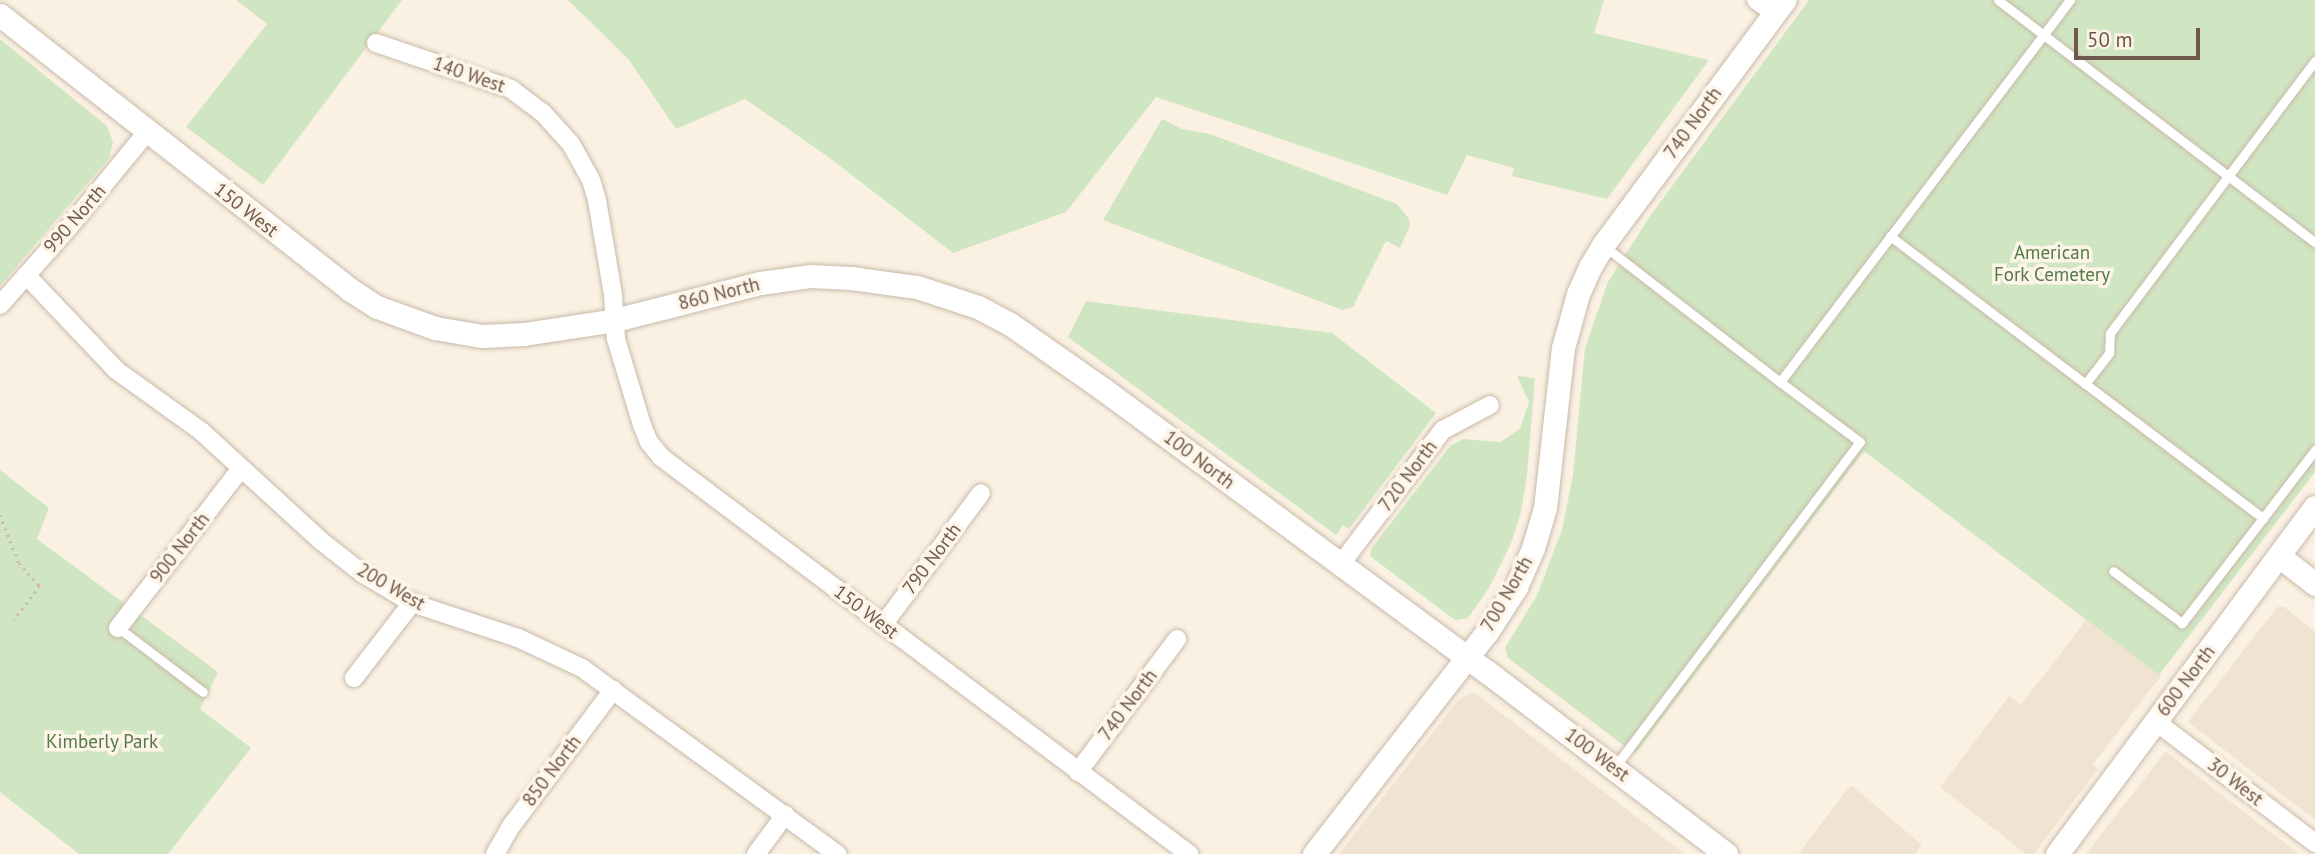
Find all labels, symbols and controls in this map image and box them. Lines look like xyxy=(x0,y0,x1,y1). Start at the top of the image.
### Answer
scale bar xyxy=(2077,14,2203,58)
text: 50 m xyxy=(2087,26,2133,53)
street label: 140 West xyxy=(430,52,508,98)
street label: 740 North xyxy=(1659,83,1727,163)
street label: 150 West xyxy=(209,178,283,242)
street label: 990 North xyxy=(39,180,111,258)
park label: American Fork Cemetery xyxy=(1994,242,2110,286)
street label: 860 North xyxy=(676,273,762,315)
street label: 100 North xyxy=(1159,426,1239,494)
street label: 720 North xyxy=(1374,436,1442,516)
street label: 900 North xyxy=(145,508,215,588)
street label: 790 North xyxy=(898,519,966,599)
street label: 700 North xyxy=(1476,552,1538,636)
street label: 200 West xyxy=(353,558,429,616)
street label: 150 West xyxy=(829,580,903,644)
street label: 600 North xyxy=(2152,641,2220,721)
street label: 740 North xyxy=(1094,665,1162,745)
street label: 100 West xyxy=(1560,723,1634,787)
park label: Kimberly Park xyxy=(46,731,158,753)
street label: 850 North xyxy=(518,731,586,811)
street label: 30 West xyxy=(2202,753,2268,811)

